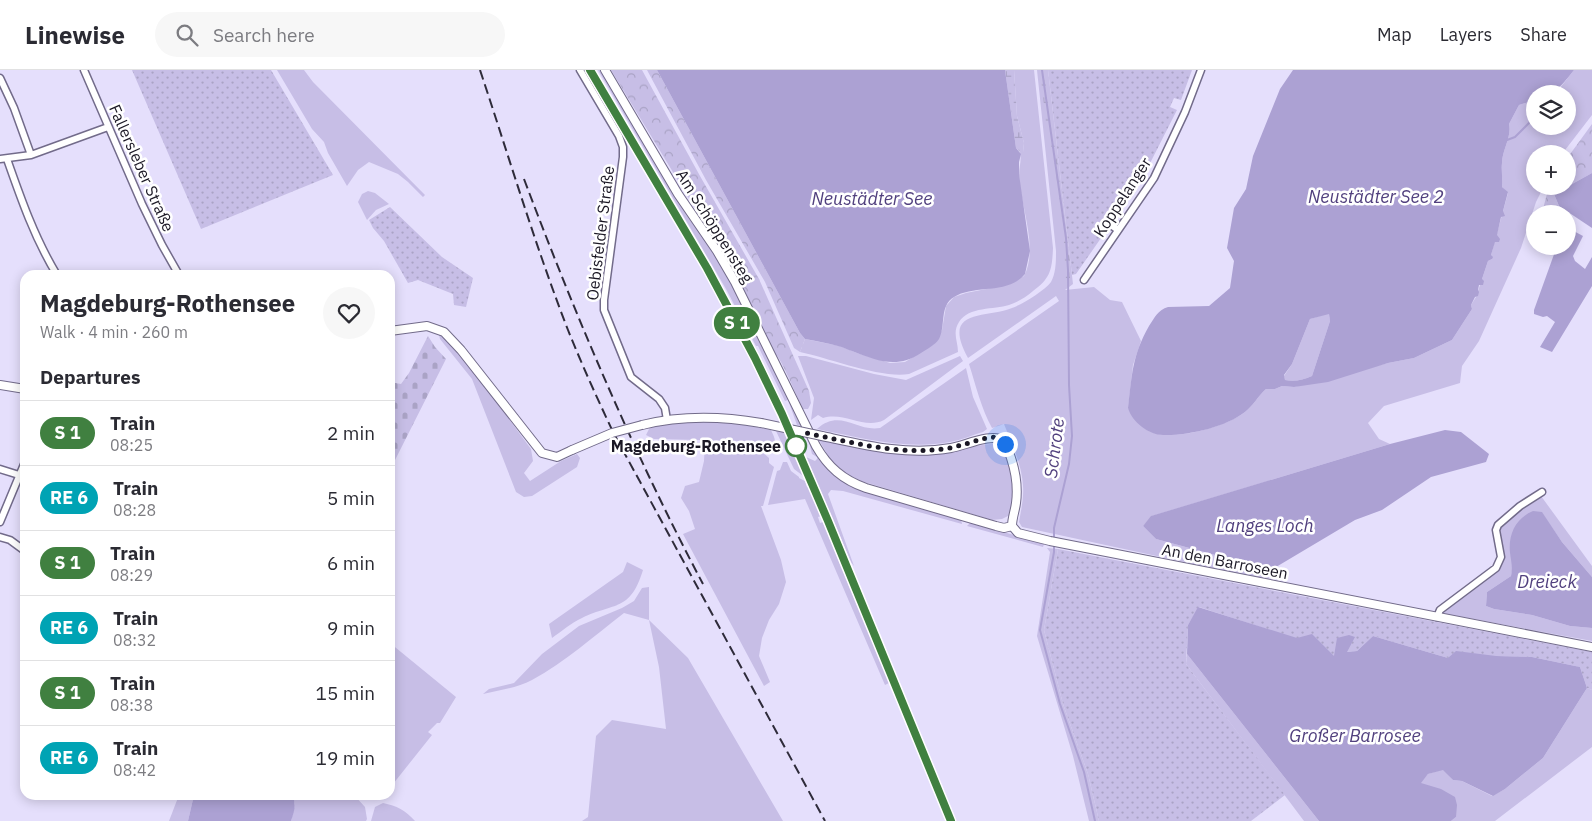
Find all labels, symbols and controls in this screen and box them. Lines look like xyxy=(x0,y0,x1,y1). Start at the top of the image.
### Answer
search box xyxy=(155,12,505,57)
text: Linewise xyxy=(25,19,125,51)
icon: search xyxy=(173,21,201,49)
text: Search here xyxy=(213,23,315,47)
text: Map xyxy=(1377,23,1412,46)
text: Layers xyxy=(1440,23,1492,46)
text: Share xyxy=(1520,23,1567,46)
map controls xyxy=(1526,85,1576,255)
button: layers xyxy=(1526,85,1576,135)
street label: Fallersleber Straße xyxy=(105,101,179,235)
button: + xyxy=(1526,145,1576,195)
street label: Koppelanger xyxy=(1089,153,1155,241)
street label: Oebisfelder Straße xyxy=(582,164,618,301)
street label: Am Schöppensteg xyxy=(672,165,758,287)
water label: Neustädter See 2 xyxy=(1308,185,1444,208)
water label: Neustädter See xyxy=(812,187,932,210)
button: − xyxy=(1526,205,1576,255)
text: Magdeburg-Rothensee xyxy=(40,287,295,319)
button: heart xyxy=(323,287,375,339)
line badge: S 1 xyxy=(708,307,766,339)
text: S 1 xyxy=(724,311,750,334)
text: Walk · 4 min · 260 m xyxy=(40,322,188,342)
text: Departures xyxy=(40,365,140,389)
text: Train xyxy=(110,411,155,435)
water label: Schrote xyxy=(1039,417,1069,479)
text: S 1 xyxy=(54,421,81,444)
text: 2 min xyxy=(327,421,375,445)
your location xyxy=(993,432,1018,457)
text: 08:25 xyxy=(110,435,153,455)
marker: Magdeburg-Rothensee xyxy=(785,435,807,457)
place label: Magdeburg-Rothensee xyxy=(611,436,781,456)
text: Train xyxy=(113,476,158,500)
text: RE 6 xyxy=(50,486,88,509)
text: 5 min xyxy=(327,486,375,510)
text: 08:28 xyxy=(113,500,156,520)
water label: Langes Loch xyxy=(1216,514,1314,537)
street label: An den Barroseen xyxy=(1160,539,1290,583)
text: Train xyxy=(110,541,155,565)
text: S 1 xyxy=(54,551,81,574)
text: 6 min xyxy=(327,551,375,575)
text: 08:29 xyxy=(110,565,153,585)
water label: Dreieck xyxy=(1517,570,1577,593)
text: Train xyxy=(113,606,158,630)
text: RE 6 xyxy=(50,616,88,639)
text: 9 min xyxy=(327,616,375,640)
text: 08:32 xyxy=(113,630,156,650)
text: Train xyxy=(110,671,155,695)
text: S 1 xyxy=(54,681,81,704)
text: 15 min xyxy=(316,681,375,705)
text: 08:38 xyxy=(110,695,153,715)
water label: Großer Barrosee xyxy=(1289,724,1421,747)
text: Train xyxy=(113,736,158,760)
text: RE 6 xyxy=(50,746,88,769)
text: 19 min xyxy=(316,746,375,770)
text: 08:42 xyxy=(113,760,156,780)

